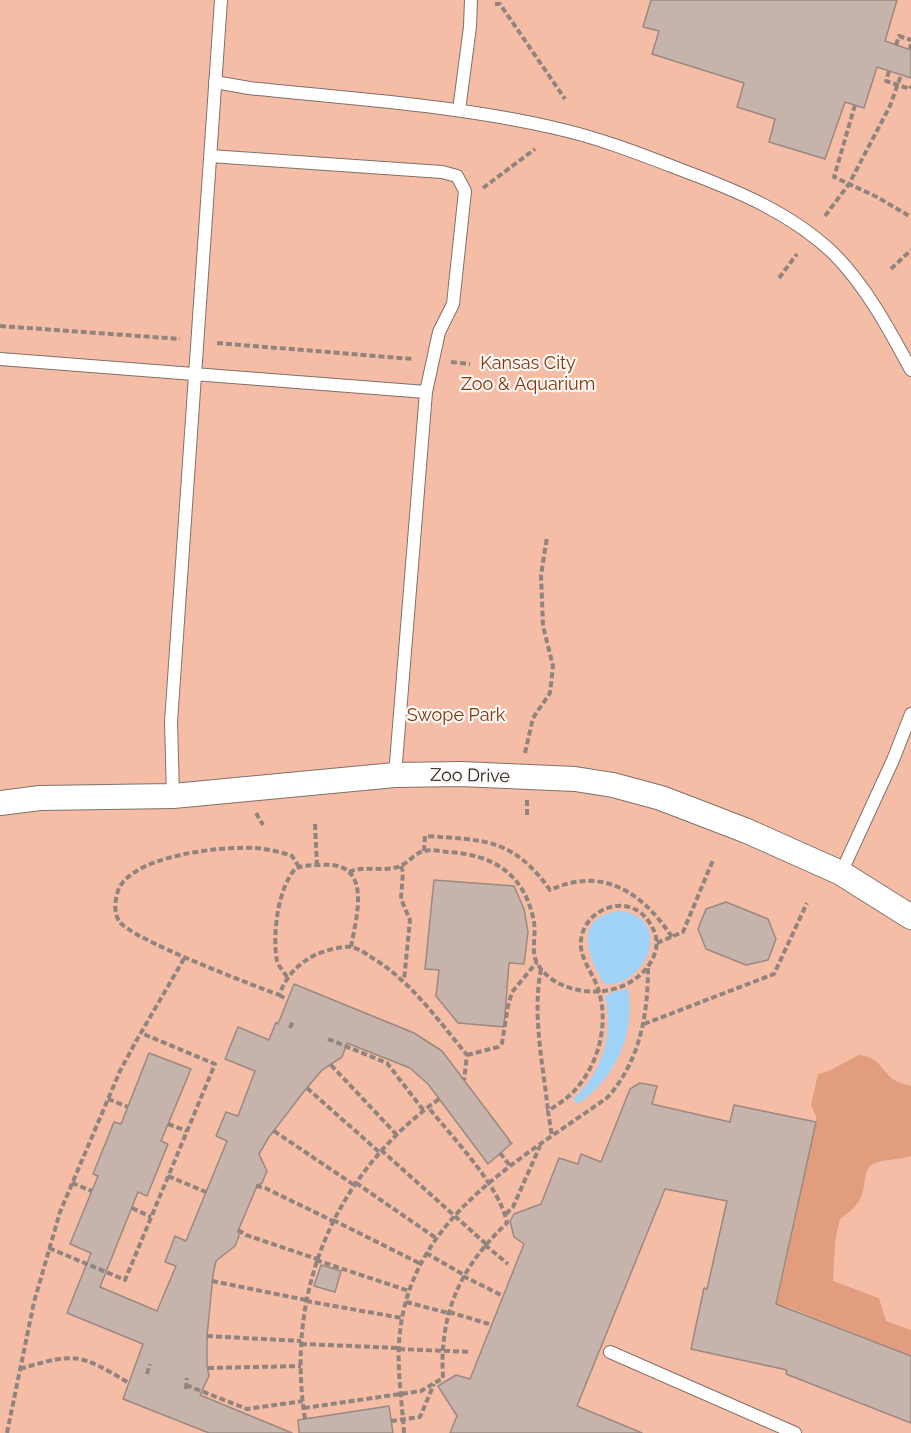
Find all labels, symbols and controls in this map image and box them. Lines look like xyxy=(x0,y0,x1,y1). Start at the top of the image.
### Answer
park label: Kansas City Zoo & Aquarium xyxy=(461,353,595,395)
park label: Swope Park xyxy=(407,705,505,727)
street label: Zoo Drive xyxy=(430,765,510,787)

